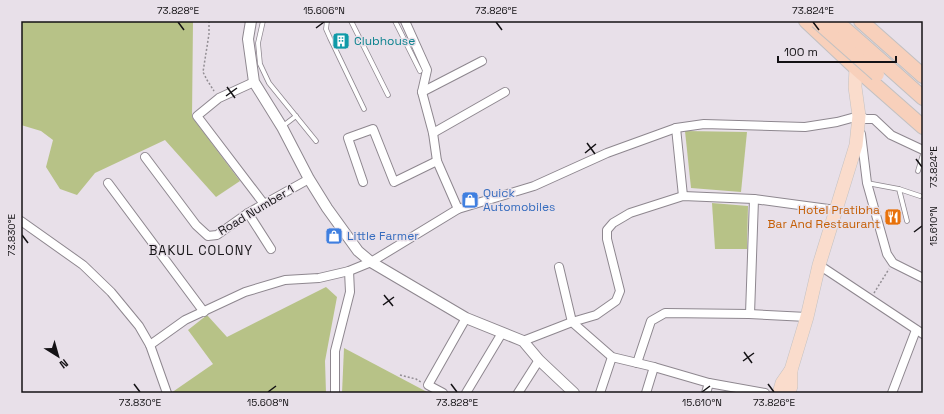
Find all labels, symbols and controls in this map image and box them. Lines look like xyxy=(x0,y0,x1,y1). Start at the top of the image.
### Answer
text: 73.828°E xyxy=(157,4,199,17)
text: 15.606°N xyxy=(303,4,345,17)
text: 73.826°E xyxy=(475,4,517,17)
text: 73.824°E xyxy=(792,4,834,17)
building icon: Clubhouse xyxy=(331,31,351,51)
place label: Clubhouse xyxy=(354,33,415,49)
scale bar xyxy=(778,38,896,64)
text: 100 m xyxy=(784,44,818,60)
text: 73.824°E xyxy=(927,146,940,188)
street label: Road Number 1 xyxy=(215,181,297,239)
place label: Quick Automobiles xyxy=(483,185,555,215)
shop icon: Quick Automobiles xyxy=(460,190,480,210)
place label: Hotel Pratibha Bar And Restaurant xyxy=(768,202,880,232)
text: 15.610°N xyxy=(927,206,940,246)
restaurant icon: Hotel Pratibha Bar And Restaurant xyxy=(883,207,903,227)
text: 73.830°E xyxy=(5,213,18,256)
shop icon: Little Farmer xyxy=(324,226,344,246)
place label: Little Farmer xyxy=(347,228,419,244)
district label: BAKUL COLONY xyxy=(149,242,253,259)
north arrow xyxy=(38,336,78,376)
text: N xyxy=(57,356,71,372)
text: 73.830°E xyxy=(119,396,162,409)
text: 15.608°N xyxy=(247,396,289,409)
text: 73.828°E xyxy=(436,396,478,409)
text: 15.610°N xyxy=(682,396,722,409)
text: 73.826°E xyxy=(753,396,795,409)

